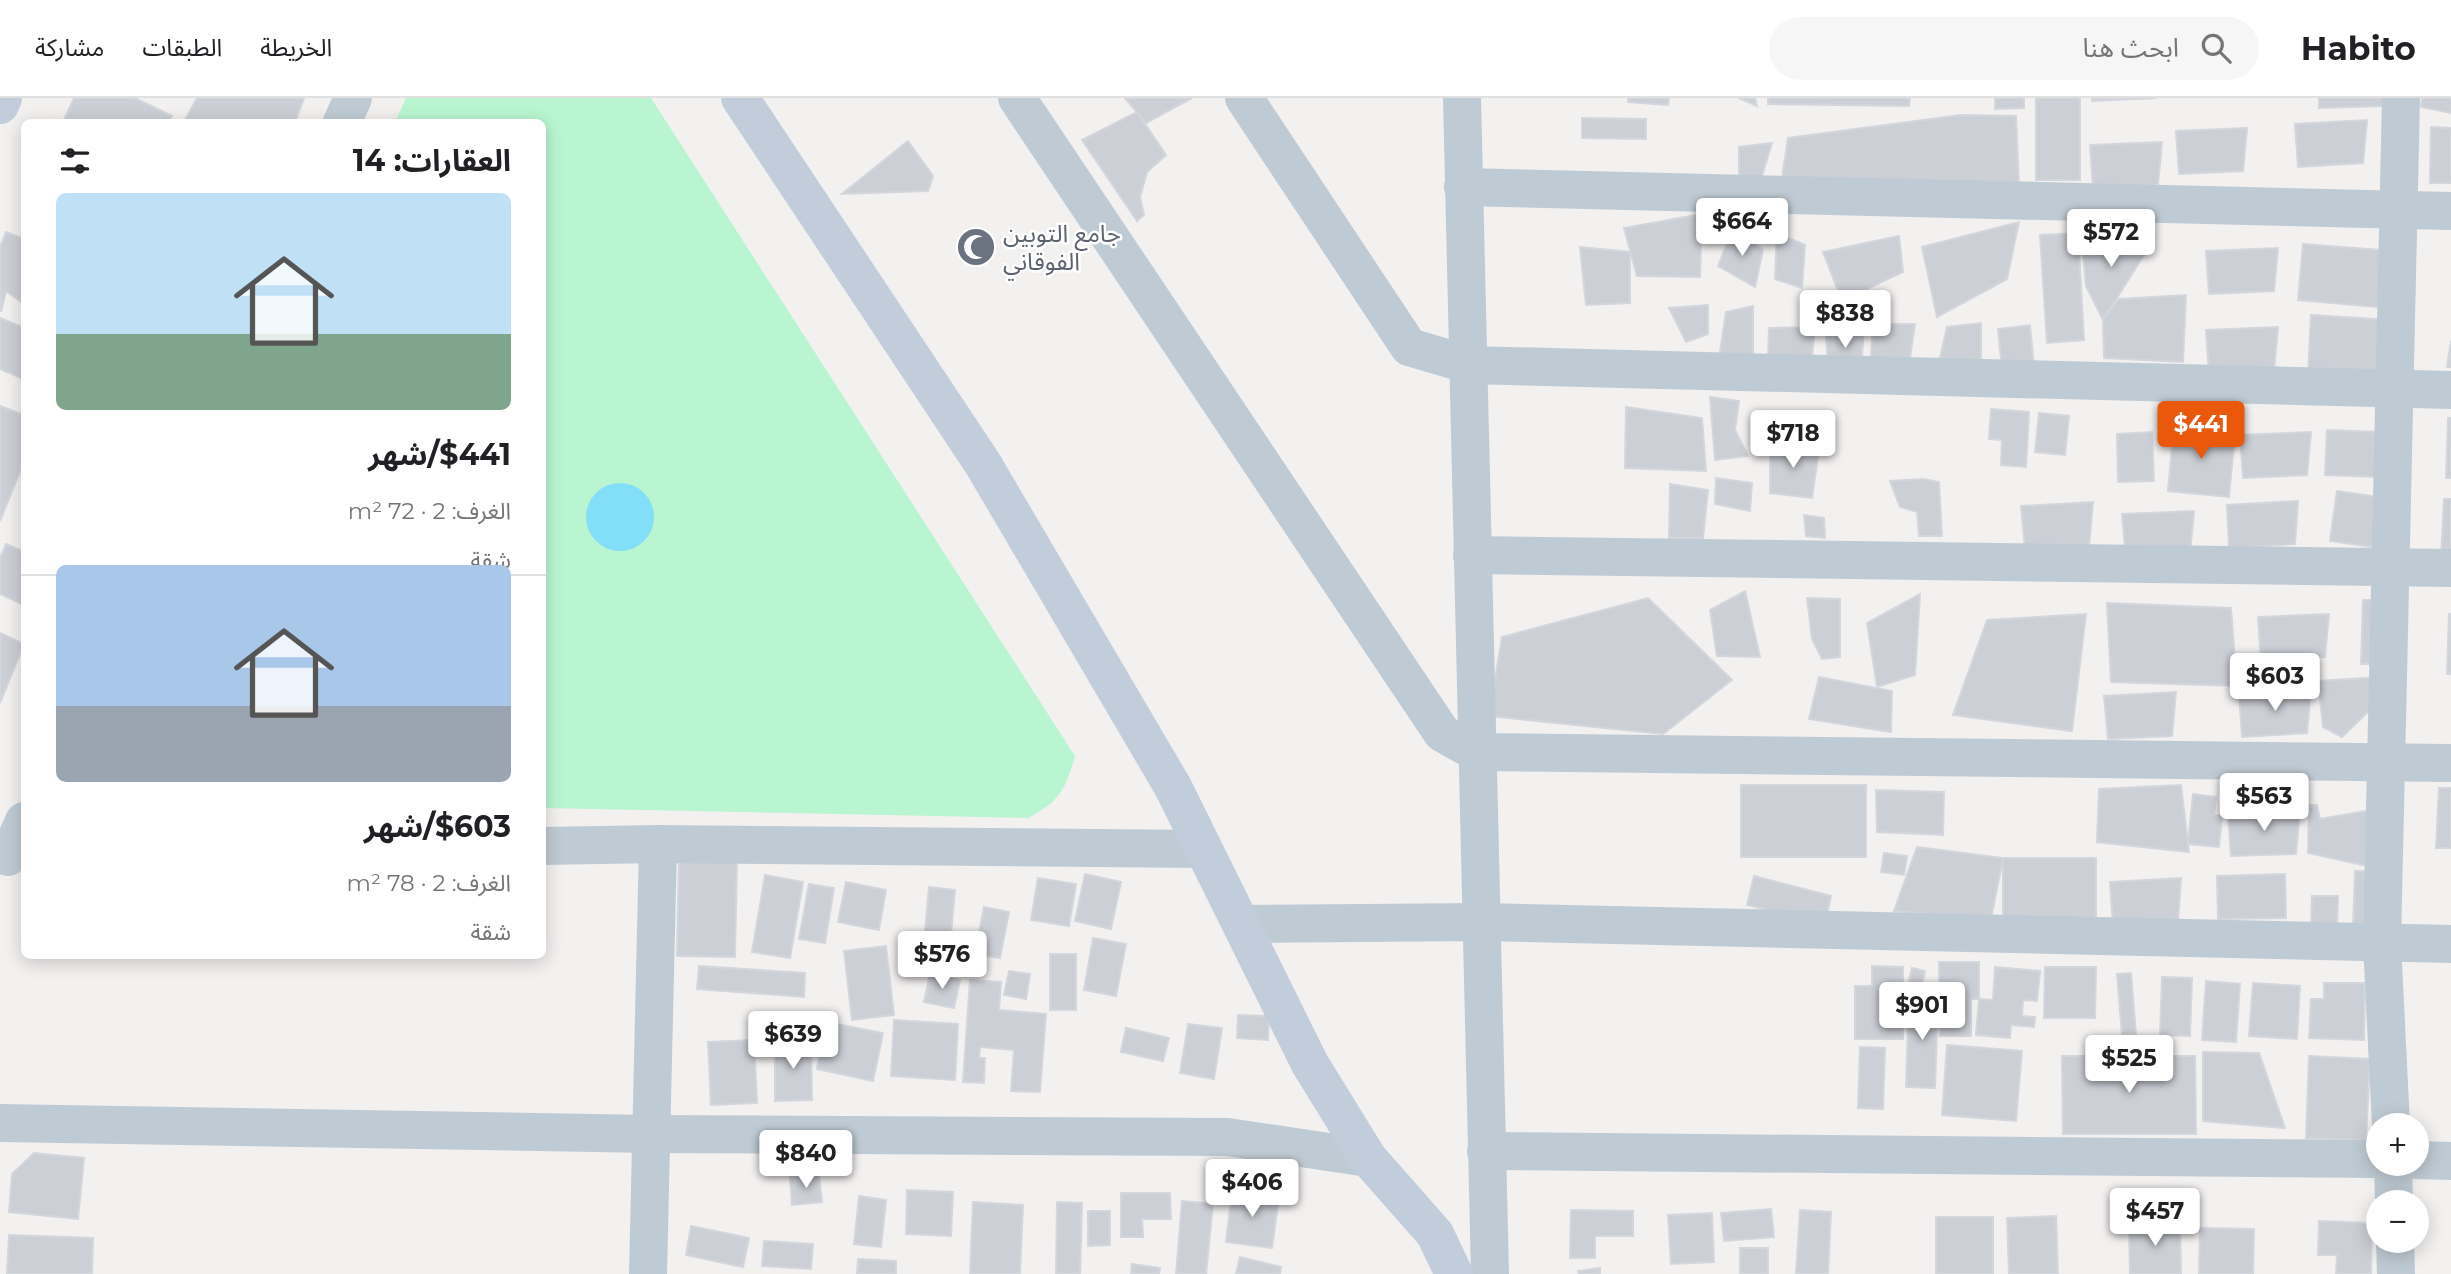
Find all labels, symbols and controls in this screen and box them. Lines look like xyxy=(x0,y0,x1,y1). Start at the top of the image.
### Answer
search box xyxy=(1769,17,2259,80)
text: Habito xyxy=(2301,28,2416,68)
icon: search xyxy=(2197,29,2235,67)
text: ابحث هنا xyxy=(2082,32,2179,64)
text: مشاركة xyxy=(35,33,104,62)
text: الطبقات xyxy=(142,33,222,62)
text: الخريطة xyxy=(260,33,332,62)
icon: filters xyxy=(56,142,94,180)
text: العقارات: 14 xyxy=(353,142,511,179)
pin: $664 xyxy=(1701,198,1783,258)
text: $664 xyxy=(1712,207,1772,235)
pin: $572 xyxy=(2070,209,2152,269)
text: $572 xyxy=(2083,218,2139,246)
place label: جامع التوبين الفوقاني xyxy=(1003,219,1121,280)
mosque icon: جامع التوبين الفوقاني xyxy=(955,226,997,268)
icon: home xyxy=(221,238,347,364)
pin: $838 xyxy=(1804,290,1886,350)
text: $838 xyxy=(1816,299,1874,327)
pin: $441 xyxy=(2160,402,2242,461)
pin: $718 xyxy=(1752,410,1834,470)
text: $441 xyxy=(2173,410,2229,438)
text: $718 xyxy=(1766,419,1820,447)
text: $441/شهر xyxy=(368,436,511,473)
text: الغرف: 2 · 72 m² xyxy=(348,497,511,525)
text: شقة xyxy=(470,546,511,574)
icon: home xyxy=(221,610,347,736)
pin: $603 xyxy=(2234,654,2316,713)
text: $603 xyxy=(2246,662,2304,690)
pin: $563 xyxy=(2223,774,2305,833)
text: $563 xyxy=(2236,782,2292,810)
text: $603/شهر xyxy=(364,808,511,845)
text: الغرف: 2 · 78 m² xyxy=(347,869,511,897)
text: شقة xyxy=(470,918,511,946)
pin: $576 xyxy=(901,932,983,991)
text: $576 xyxy=(914,940,970,968)
pin: $901 xyxy=(1881,982,1963,1042)
text: $901 xyxy=(1895,991,1949,1019)
pin: $639 xyxy=(752,1012,834,1071)
text: $639 xyxy=(764,1020,822,1048)
pin: $525 xyxy=(2088,1035,2170,1095)
text: $525 xyxy=(2101,1044,2157,1072)
map controls xyxy=(2366,1113,2429,1253)
button: + xyxy=(2366,1113,2429,1176)
pin: $840 xyxy=(765,1130,847,1190)
text: $840 xyxy=(775,1139,837,1167)
pin: $406 xyxy=(1211,1160,1293,1219)
text: $406 xyxy=(1221,1168,1283,1196)
pin: $457 xyxy=(2114,1188,2196,1248)
button: − xyxy=(2366,1190,2429,1253)
text: $457 xyxy=(2126,1197,2184,1225)

